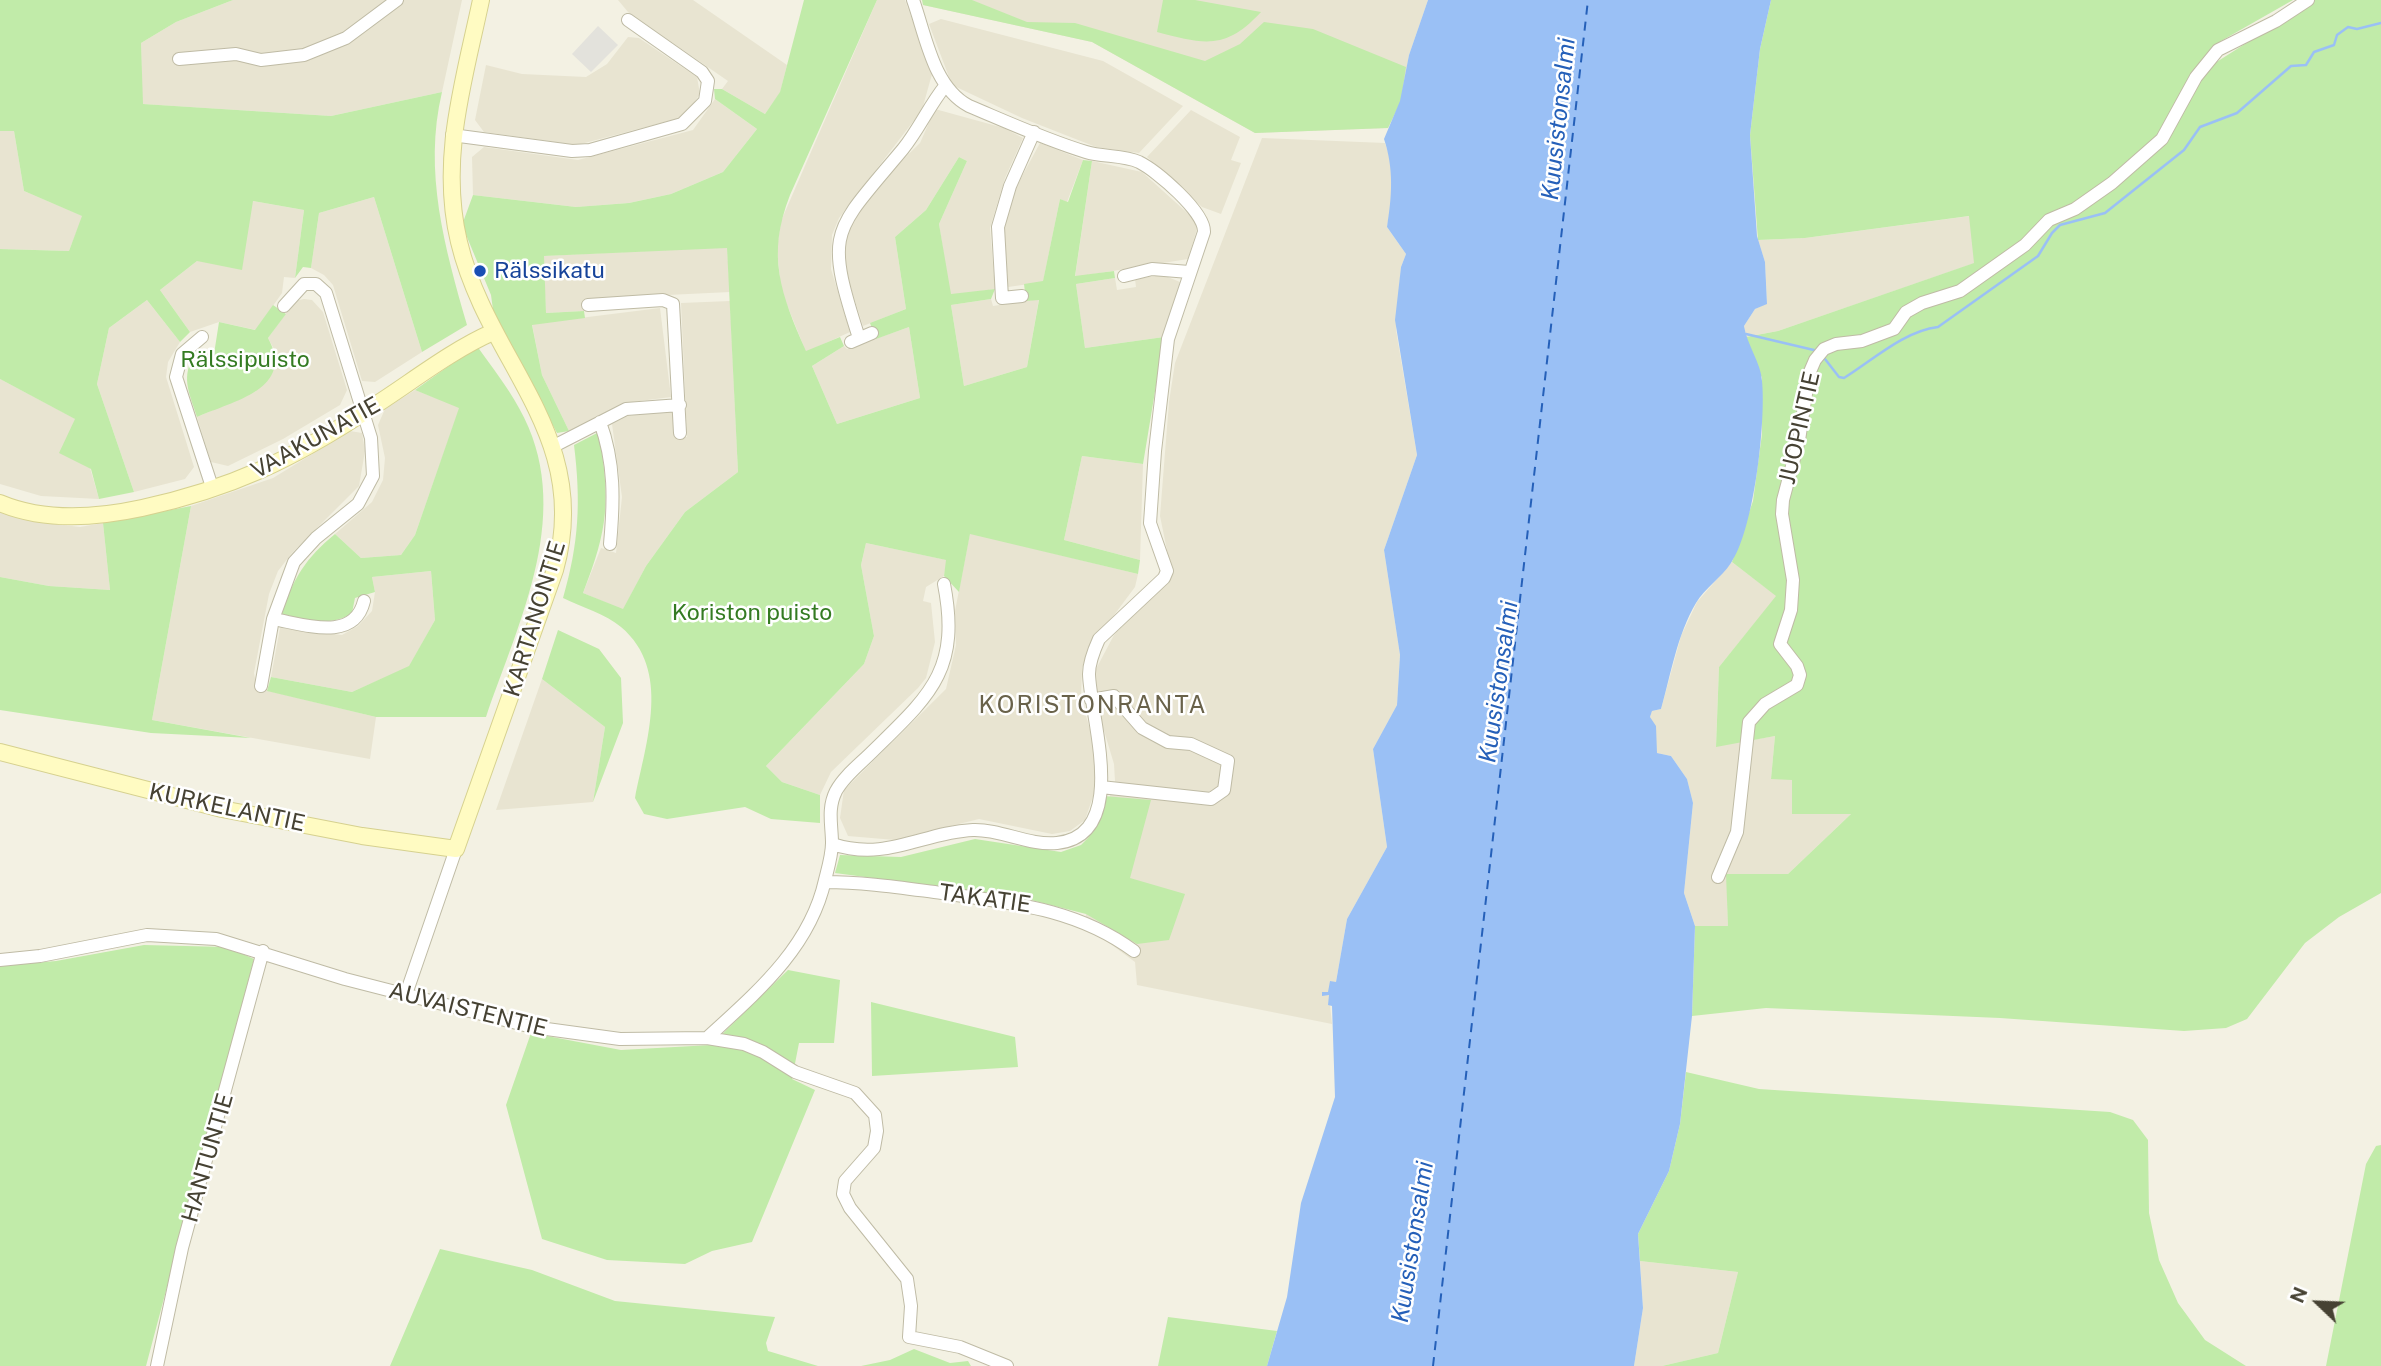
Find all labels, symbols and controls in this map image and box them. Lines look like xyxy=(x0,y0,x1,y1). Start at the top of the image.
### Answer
water label: Kuusistonsalmi xyxy=(1536,36,1582,202)
place label: Rälssikatu xyxy=(494,257,605,285)
marker: Rälssikatu xyxy=(472,263,488,279)
park label: Rälssipuisto xyxy=(180,346,310,374)
street label: JUOPINTIE xyxy=(1774,369,1826,487)
street label: VAAKUNATIE xyxy=(247,391,385,485)
street label: KARTANONTIE xyxy=(498,538,572,700)
park label: Koriston puisto xyxy=(672,599,832,627)
water label: Kuusistonsalmi xyxy=(1473,599,1525,765)
district label: KORISTONRANTA xyxy=(980,692,1206,720)
street label: KURKELANTIE xyxy=(146,778,308,838)
street label: TAKATIE xyxy=(937,879,1033,919)
street label: AUVAISTENTIE xyxy=(386,977,550,1043)
street label: HANTUNTIE xyxy=(176,1090,240,1226)
water label: Kuusistonsalmi xyxy=(1386,1159,1440,1325)
north arrow xyxy=(2283,1268,2353,1338)
text: N xyxy=(2286,1284,2312,1306)

